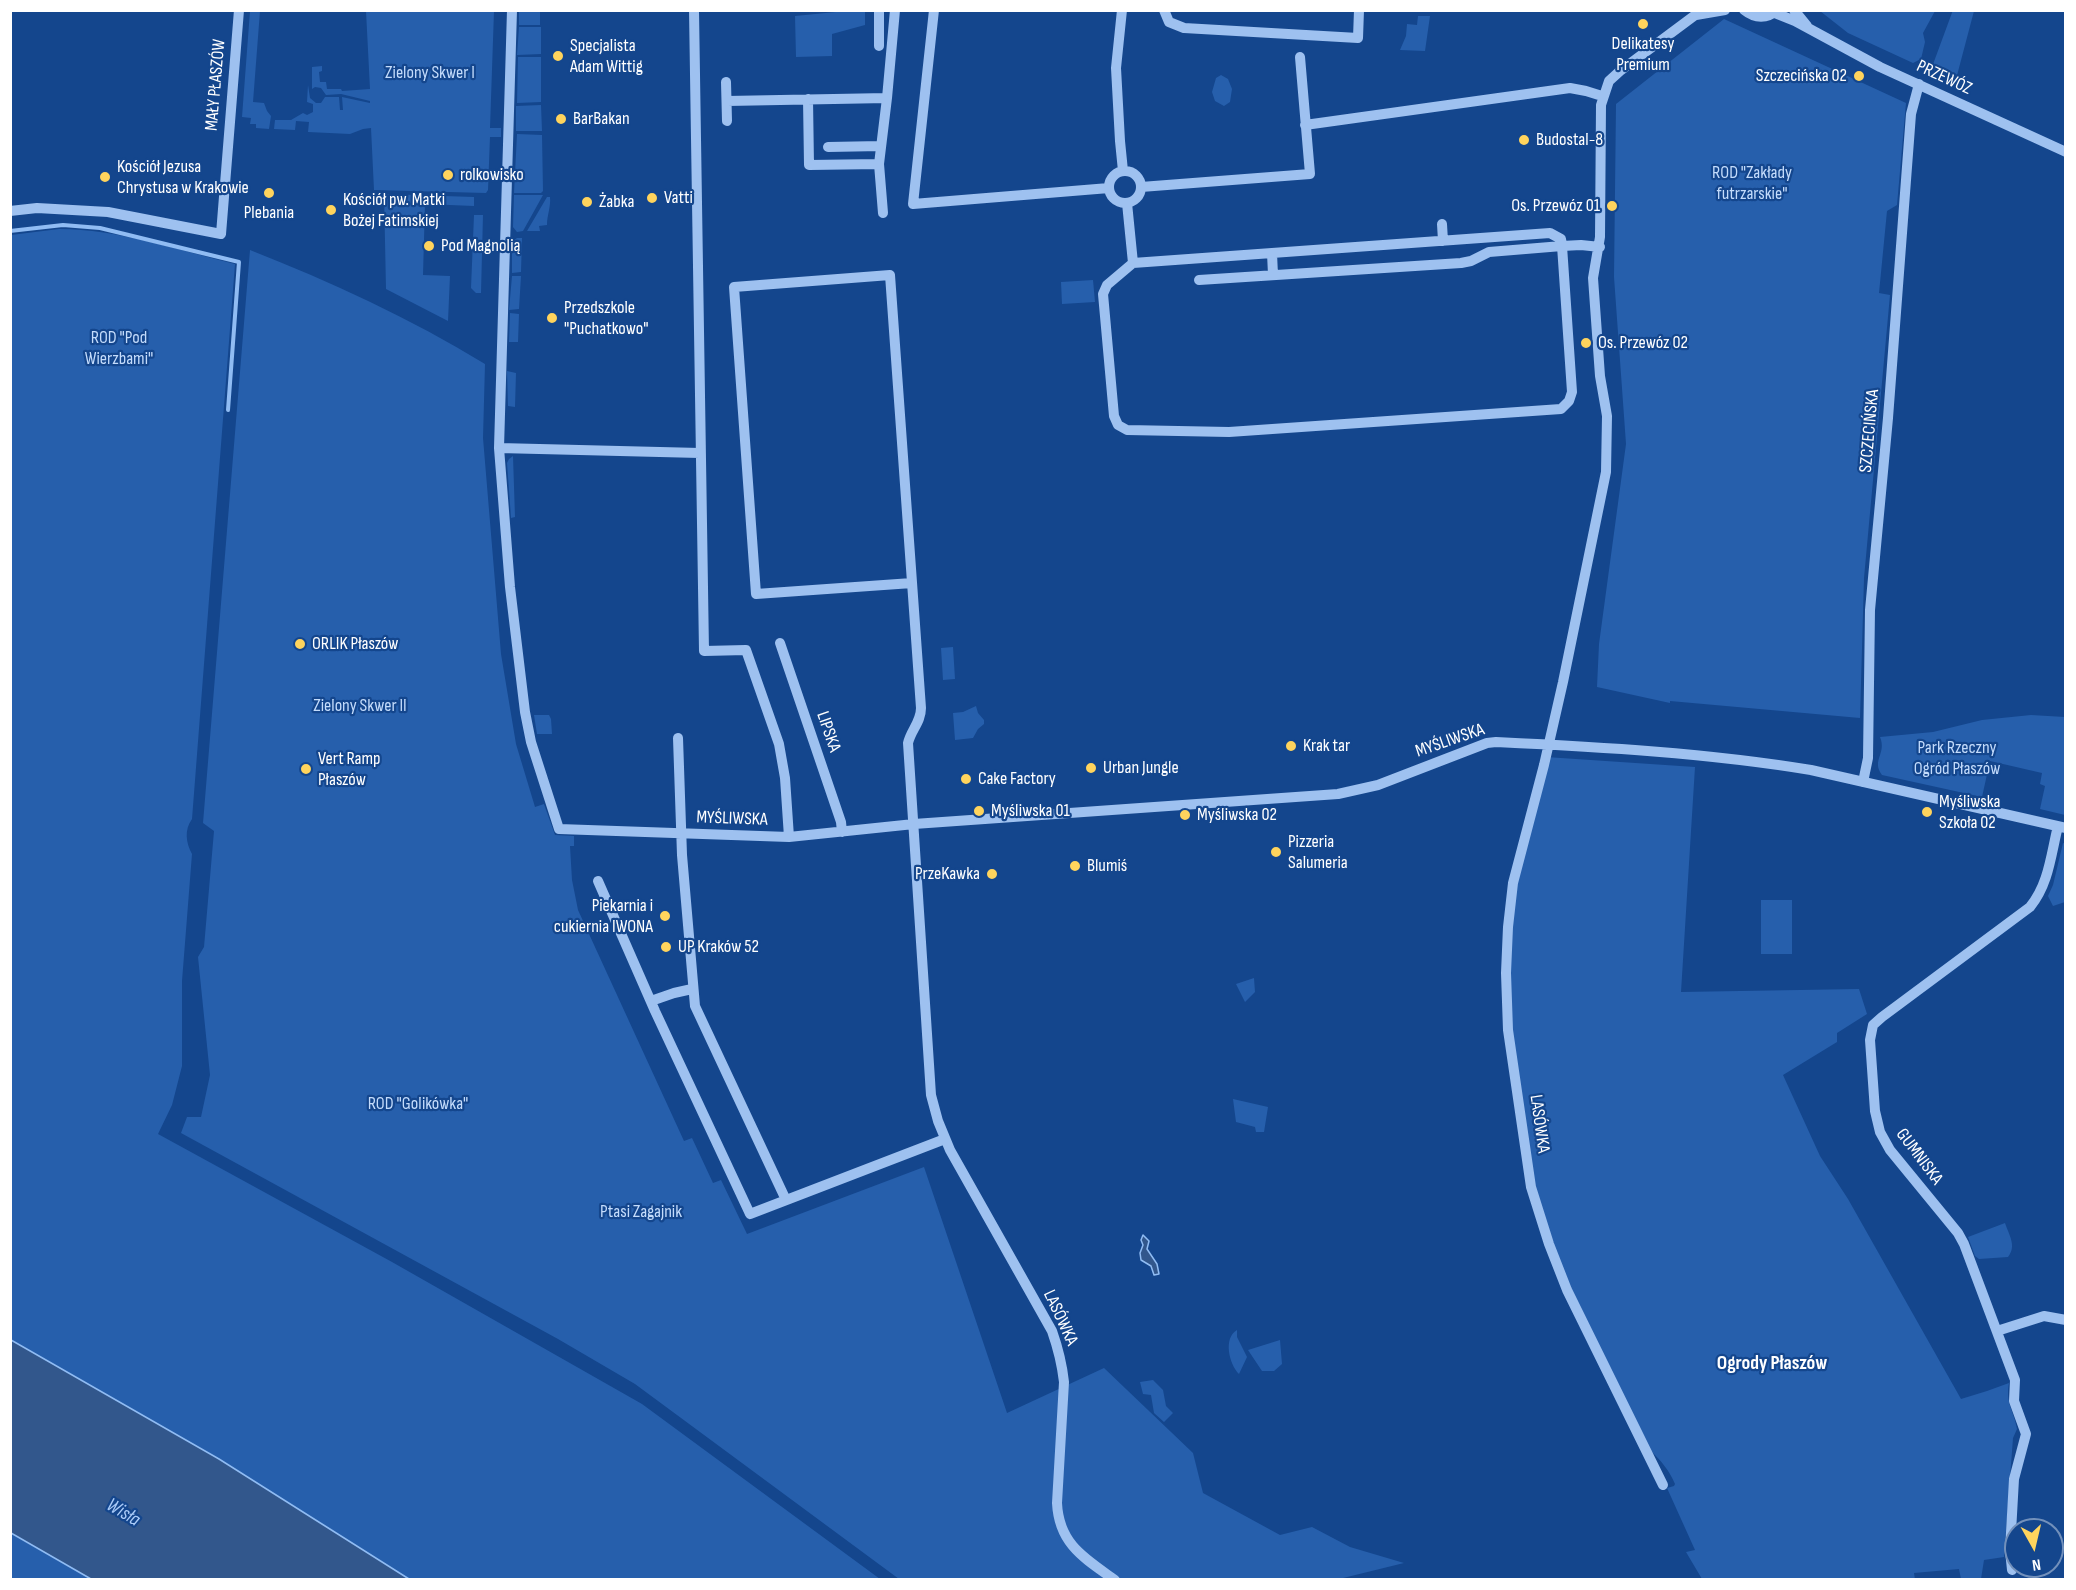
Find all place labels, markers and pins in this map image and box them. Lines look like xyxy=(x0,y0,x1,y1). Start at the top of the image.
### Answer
marker: Delikatesy Premium xyxy=(1636,17,1650,31)
place label: Delikatesy Premium xyxy=(1612,33,1674,76)
place label: Specjalista Adam Wittig xyxy=(570,35,643,78)
marker: Specjalista Adam Wittig xyxy=(551,49,565,63)
place label: Szczecińska 02 xyxy=(1756,65,1847,87)
marker: Szczecińska 02 xyxy=(1852,69,1866,83)
place label: BarBakan xyxy=(573,108,630,130)
marker: BarBakan xyxy=(554,112,568,126)
place label: Budostal-8 xyxy=(1536,129,1603,151)
marker: Budostal-8 xyxy=(1517,133,1531,147)
place label: Kościół Jezusa Chrystusa w Krakowie xyxy=(117,156,249,198)
place label: rolkowisko xyxy=(460,164,524,186)
marker: rolkowisko xyxy=(441,168,455,182)
marker: Kościół Jezusa Chrystusa w Krakowie xyxy=(98,170,112,184)
marker: Plebania xyxy=(262,186,276,200)
place label: Vatti xyxy=(664,187,693,209)
place label: Kościół pw. Matki Bożej Fatimskiej xyxy=(343,189,445,232)
place label: Żabka xyxy=(599,191,634,213)
marker: Vatti xyxy=(645,191,659,205)
marker: Żabka xyxy=(580,195,594,209)
place label: Os. Przewóz 01 xyxy=(1511,195,1600,217)
marker: Os. Przewóz 01 xyxy=(1605,199,1619,213)
place label: Plebania xyxy=(244,202,294,224)
marker: Kościół pw. Matki Bożej Fatimskiej xyxy=(324,203,338,217)
place label: Pod Magnolią xyxy=(441,235,520,257)
marker: Pod Magnolią xyxy=(422,239,436,253)
place label: Przedszkole "Puchatkowo" xyxy=(564,297,648,340)
marker: Przedszkole "Puchatkowo" xyxy=(545,311,559,325)
place label: Os. Przewóz 02 xyxy=(1598,332,1688,354)
marker: Os. Przewóz 02 xyxy=(1579,336,1593,350)
place label: ORLIK Płaszów xyxy=(312,633,398,655)
marker: ORLIK Płaszów xyxy=(293,637,307,651)
place label: Krak tar xyxy=(1303,735,1350,757)
marker: Krak tar xyxy=(1284,739,1298,753)
place label: Vert Ramp Płaszów xyxy=(318,748,381,790)
place label: Urban Jungle xyxy=(1103,757,1179,779)
marker: Urban Jungle xyxy=(1084,761,1098,775)
marker: Vert Ramp Płaszów xyxy=(299,762,313,776)
place label: Cake Factory xyxy=(978,768,1056,790)
marker: Cake Factory xyxy=(959,772,973,786)
place label: Myśliwska Szkoła 02 xyxy=(1939,791,2001,834)
place label: Myśliwska 01 xyxy=(991,800,1070,822)
marker: Myśliwska 01 xyxy=(972,804,986,818)
place label: Myśliwska 02 xyxy=(1197,804,1277,826)
marker: Myśliwska Szkoła 02 xyxy=(1920,805,1934,819)
marker: Myśliwska 02 xyxy=(1178,808,1192,822)
place label: Pizzeria Salumeria xyxy=(1288,831,1348,874)
marker: Pizzeria Salumeria xyxy=(1269,845,1283,859)
place label: Blumiś xyxy=(1087,855,1127,877)
marker: Blumiś xyxy=(1068,859,1082,873)
place label: PrzeKawka xyxy=(915,863,980,885)
marker: PrzeKawka xyxy=(985,867,999,881)
place label: Piekarnia i cukiernia IWONA xyxy=(554,895,653,938)
marker: Piekarnia i cukiernia IWONA xyxy=(658,909,672,923)
place label: UP Kraków 52 xyxy=(678,936,759,958)
marker: UP Kraków 52 xyxy=(659,940,673,954)

